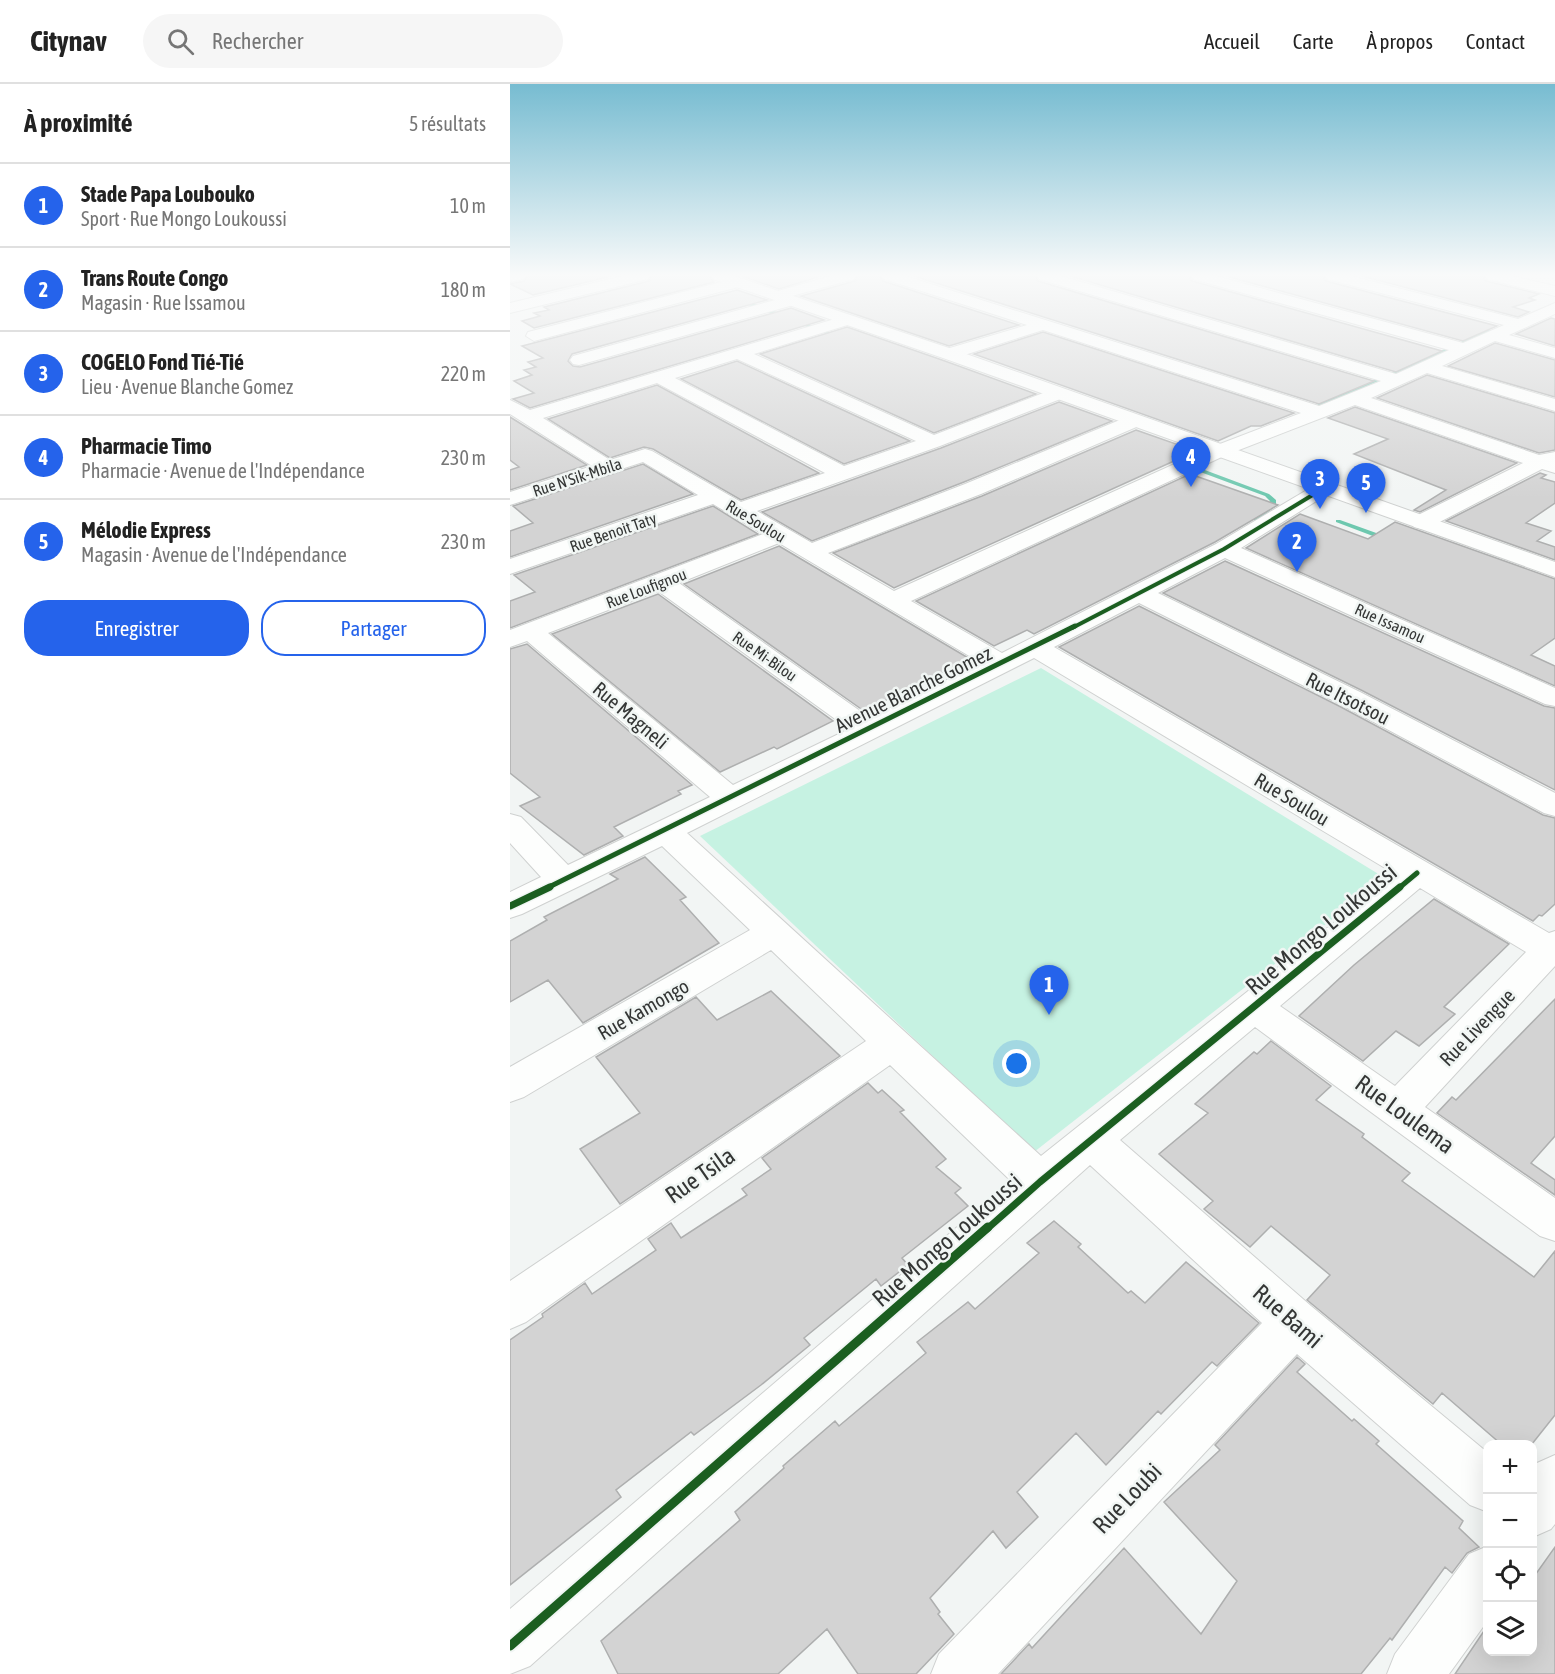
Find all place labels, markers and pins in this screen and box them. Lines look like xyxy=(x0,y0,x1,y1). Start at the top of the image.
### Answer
pin: 4 xyxy=(1172,438,1210,487)
pin: 3 xyxy=(1300,460,1340,509)
pin: 5 xyxy=(1346,464,1386,513)
pin: 2 xyxy=(1278,522,1316,572)
pin: 1 xyxy=(1030,966,1068,1015)

